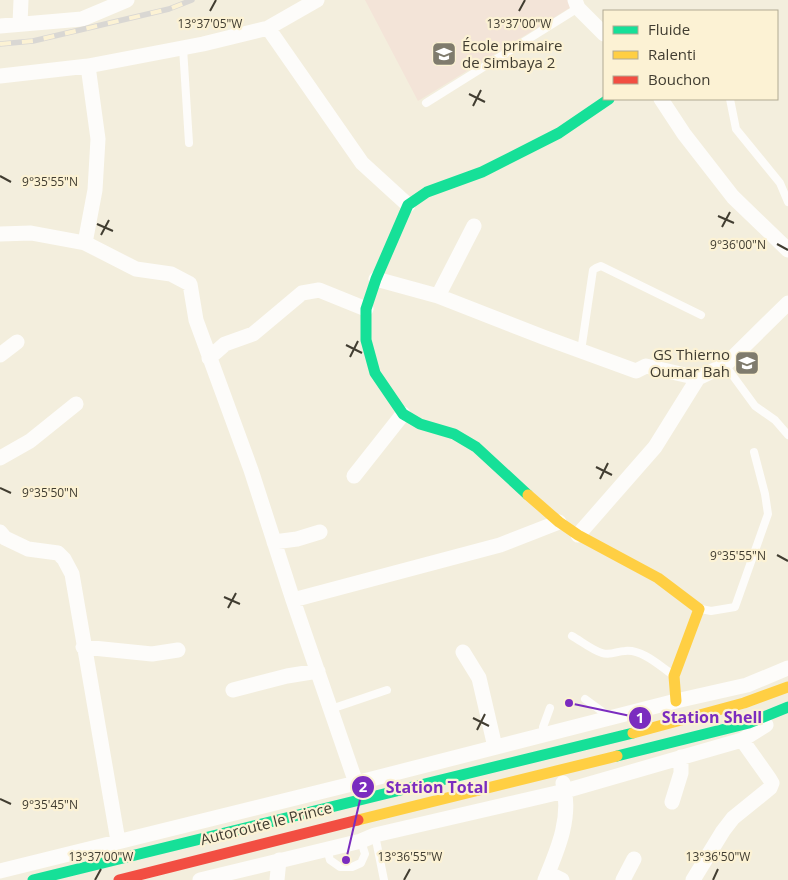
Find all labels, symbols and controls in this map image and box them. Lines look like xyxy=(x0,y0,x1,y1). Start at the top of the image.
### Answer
legend xyxy=(603,10,778,100)
text: 13°37'05"W xyxy=(178,15,242,32)
text: 13°37'00"W xyxy=(487,15,551,32)
text: Fluide xyxy=(648,19,690,39)
place label: École primaire de Simbaya 2 xyxy=(462,35,562,72)
school or university icon: École primaire de Simbaya 2 xyxy=(431,41,457,67)
text: Ralenti xyxy=(648,44,696,64)
text: Bouchon xyxy=(648,69,711,89)
text: 9°35'55"N xyxy=(22,173,78,190)
text: 9°36'00"N xyxy=(710,236,766,253)
place label: GS Thierno Oumar Bah xyxy=(650,344,730,381)
school or university icon: GS Thierno Oumar Bah xyxy=(734,350,760,376)
text: 9°35'50"N xyxy=(22,484,78,501)
text: 9°35'55"N xyxy=(710,547,766,564)
callout: Station Shell xyxy=(627,702,772,733)
text: Station Shell xyxy=(662,706,762,728)
text: 1 xyxy=(636,707,644,727)
callout: Station Total xyxy=(350,771,498,802)
text: 2 xyxy=(359,776,368,796)
text: Station Total xyxy=(386,776,488,798)
text: 9°35'45"N xyxy=(22,796,78,813)
street label: Autoroute le Prince xyxy=(198,797,334,849)
text: 13°37'00"W xyxy=(69,848,133,865)
text: 13°36'55"W xyxy=(378,848,442,865)
text: 13°36'50"W xyxy=(686,848,750,865)

